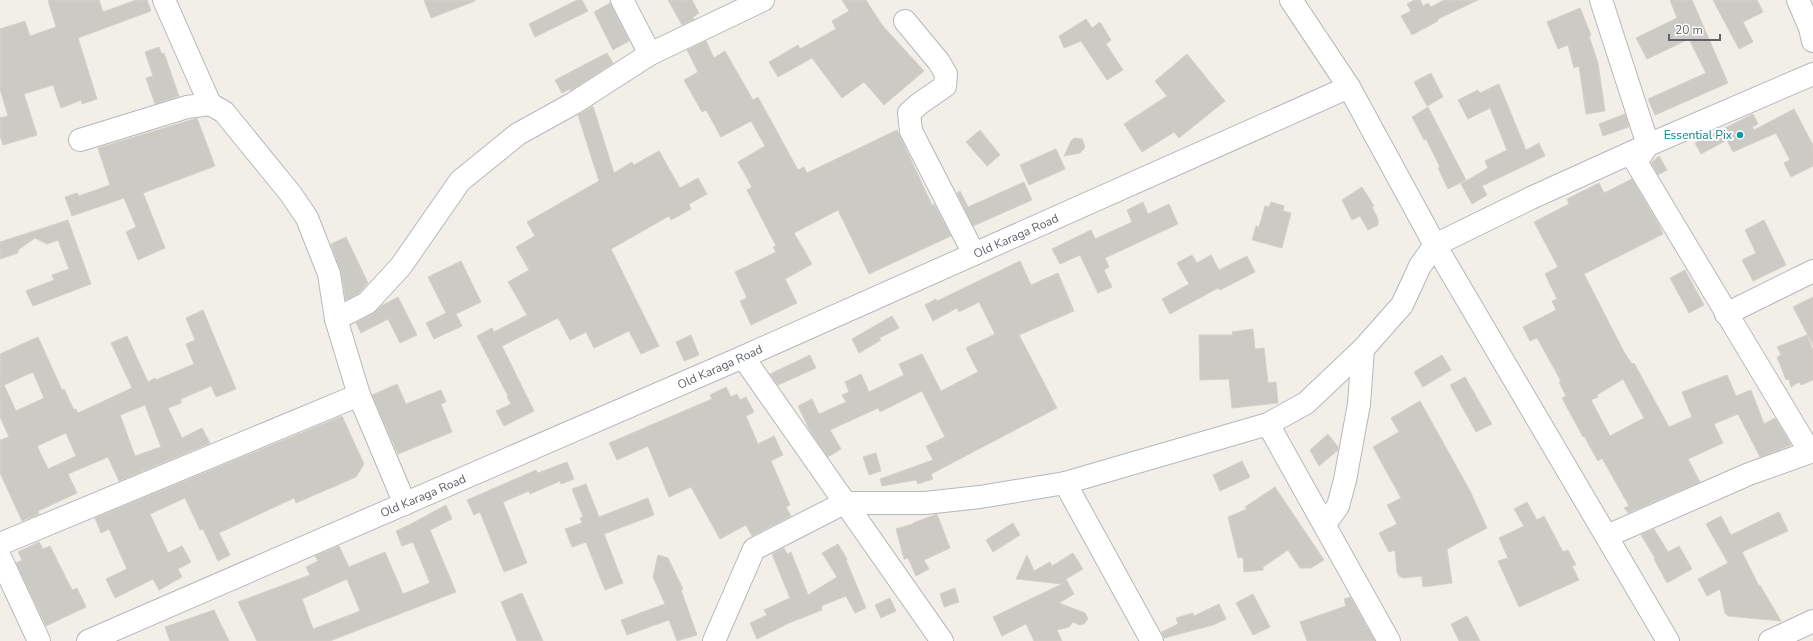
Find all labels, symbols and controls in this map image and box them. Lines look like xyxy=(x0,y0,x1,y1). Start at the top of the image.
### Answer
scale bar xyxy=(1669,16,1720,42)
text: 20 m xyxy=(1675,22,1703,38)
place label: Essential Pix xyxy=(1664,127,1733,143)
marker: Essential Pix xyxy=(1735,130,1745,140)
street label: Old Karaga Road xyxy=(971,210,1061,262)
street label: Old Karaga Road xyxy=(675,341,765,393)
street label: Old Karaga Road xyxy=(378,471,468,521)

